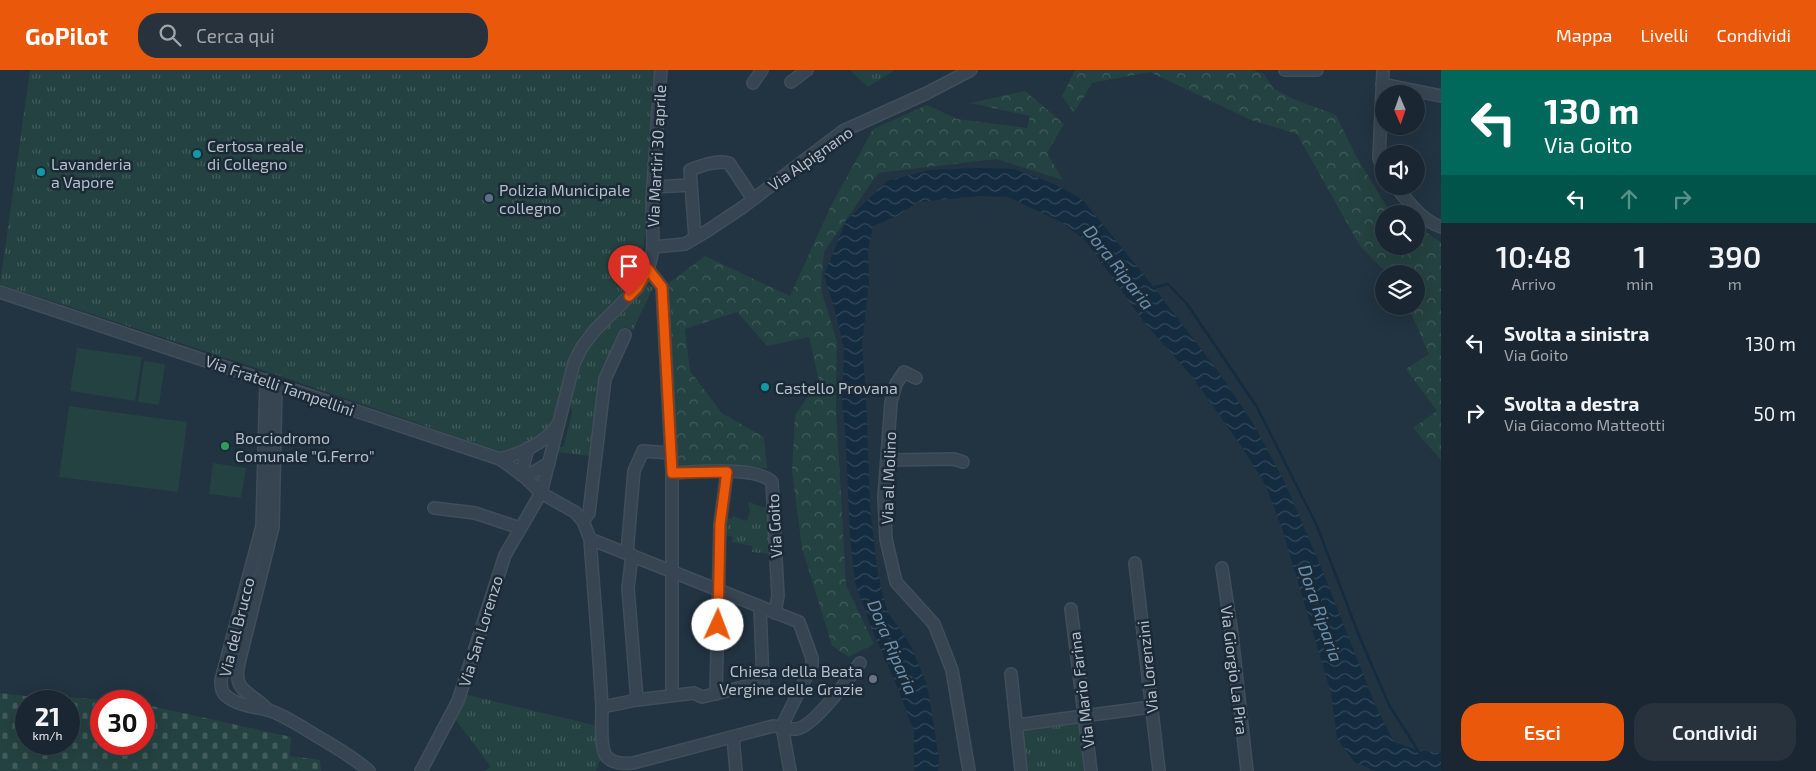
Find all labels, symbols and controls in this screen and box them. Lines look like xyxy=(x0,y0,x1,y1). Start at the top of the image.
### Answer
search box xyxy=(138,13,488,58)
text: GoPilot xyxy=(25,21,108,50)
icon: search xyxy=(156,21,184,49)
text: Cerca qui xyxy=(196,24,275,47)
text: Mappa xyxy=(1556,24,1613,46)
text: Livelli xyxy=(1641,24,1688,46)
text: Condividi xyxy=(1716,24,1791,46)
street label: Via Martiri 30 aprile xyxy=(643,84,669,228)
north arrow xyxy=(1375,85,1425,135)
map controls xyxy=(1375,85,1425,315)
text: 130 m xyxy=(1544,89,1639,131)
icon: left xyxy=(1461,90,1526,155)
street label: Via Alpignano xyxy=(764,122,856,194)
text: Via Goito xyxy=(1544,131,1632,157)
place label: Certosa reale di Collegno xyxy=(207,136,304,173)
button: sound xyxy=(1375,145,1425,195)
marker: Certosa reale di Collegno xyxy=(191,148,203,160)
place label: Lavanderia a Vapore xyxy=(51,154,131,191)
marker: Lavanderia a Vapore xyxy=(35,166,47,178)
place label: Polizia Municipale collegno xyxy=(499,180,630,217)
icon: left xyxy=(1562,185,1590,213)
icon: ahead xyxy=(1615,185,1643,213)
icon: right xyxy=(1668,185,1696,213)
marker: Polizia Municipale collegno xyxy=(483,192,495,204)
button: search xyxy=(1375,205,1425,255)
water label: Dora Riparia xyxy=(1079,220,1159,314)
text: 10:48 xyxy=(1496,238,1572,274)
text: 1 xyxy=(1634,238,1646,274)
text: 390 xyxy=(1708,238,1761,274)
pin xyxy=(608,245,650,296)
icon: arrive xyxy=(615,252,643,280)
button: layers xyxy=(1375,265,1425,315)
text: Arrivo xyxy=(1512,274,1556,293)
text: min xyxy=(1626,274,1654,293)
text: m xyxy=(1728,274,1742,293)
text: Svolta a sinistra xyxy=(1504,322,1649,345)
icon: left xyxy=(1461,329,1489,357)
text: 130 m xyxy=(1746,332,1796,355)
text: Via Goito xyxy=(1504,345,1568,364)
street label: Via Fratelli Tampellini xyxy=(203,351,357,419)
place label: Castello Provana xyxy=(775,378,898,397)
marker: Castello Provana xyxy=(759,381,771,393)
text: Svolta a destra xyxy=(1504,392,1639,415)
icon: right xyxy=(1461,399,1489,427)
text: 50 m xyxy=(1753,402,1796,425)
text: Via Giacomo Matteotti xyxy=(1504,415,1665,434)
place label: Bocciodromo Comunale "G.Ferro" xyxy=(235,428,375,465)
street label: Via al Molino xyxy=(877,431,899,525)
marker: Bocciodromo Comunale "G.Ferro" xyxy=(219,440,231,452)
street label: Via Goito xyxy=(763,493,785,559)
water label: Dora Riparia xyxy=(1294,561,1348,665)
street label: Via San Lorenzo xyxy=(454,573,506,689)
street label: Via del Brucco xyxy=(214,575,258,679)
water label: Dora Riparia xyxy=(863,596,923,698)
position arrow xyxy=(691,598,743,650)
street label: Via Giorgio La Pira xyxy=(1218,604,1252,736)
street label: Via Lorenzini xyxy=(1133,620,1161,714)
street label: Via Mario Farina xyxy=(1064,631,1098,749)
place label: Chiesa della Beata Vergine delle Grazie xyxy=(719,661,863,698)
marker: Chiesa della Beata Vergine delle Grazie xyxy=(867,673,879,685)
speed limit sign: 30 xyxy=(90,690,155,755)
text: 21 xyxy=(35,701,60,731)
button: Esci xyxy=(1461,703,1624,761)
button: Condividi xyxy=(1634,703,1796,761)
text: km/h xyxy=(33,728,62,742)

